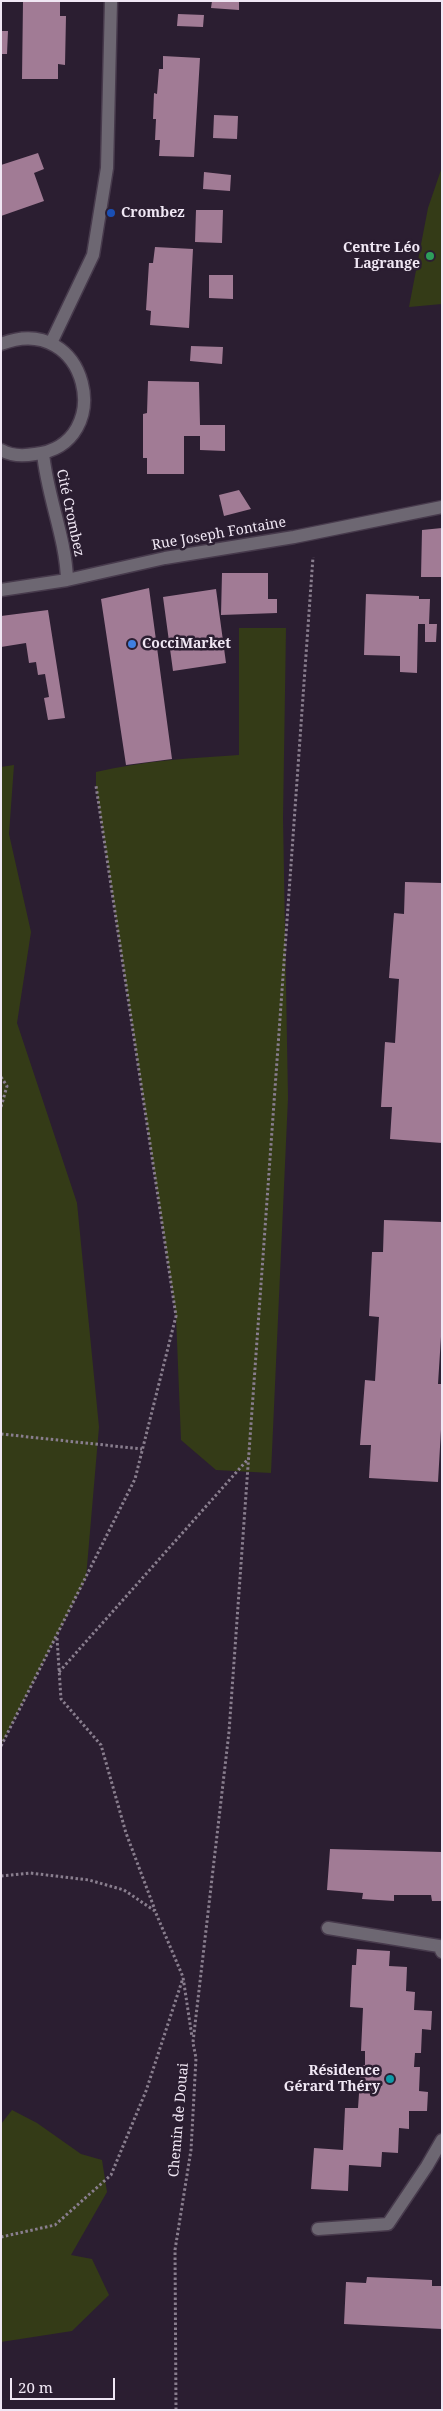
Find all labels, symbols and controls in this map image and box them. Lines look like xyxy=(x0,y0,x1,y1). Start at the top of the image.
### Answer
place label: Crombez xyxy=(121,205,185,221)
marker: Crombez xyxy=(105,207,117,219)
place label: Centre Léo Lagrange xyxy=(343,240,420,272)
marker: Centre Léo Lagrange xyxy=(424,250,436,262)
street label: Cité Crombez xyxy=(53,468,87,558)
street label: Rue Joseph Fontaine xyxy=(151,514,287,554)
place label: CocciMarket xyxy=(142,636,231,652)
marker: CocciMarket xyxy=(126,638,138,650)
street label: Chemin de Douai xyxy=(166,2062,192,2178)
place label: Résidence Gérard Théry xyxy=(284,2063,380,2096)
marker: Résidence Gérard Théry xyxy=(384,2073,396,2085)
scale bar xyxy=(12,2368,118,2400)
text: 20 m xyxy=(18,2377,53,2397)

